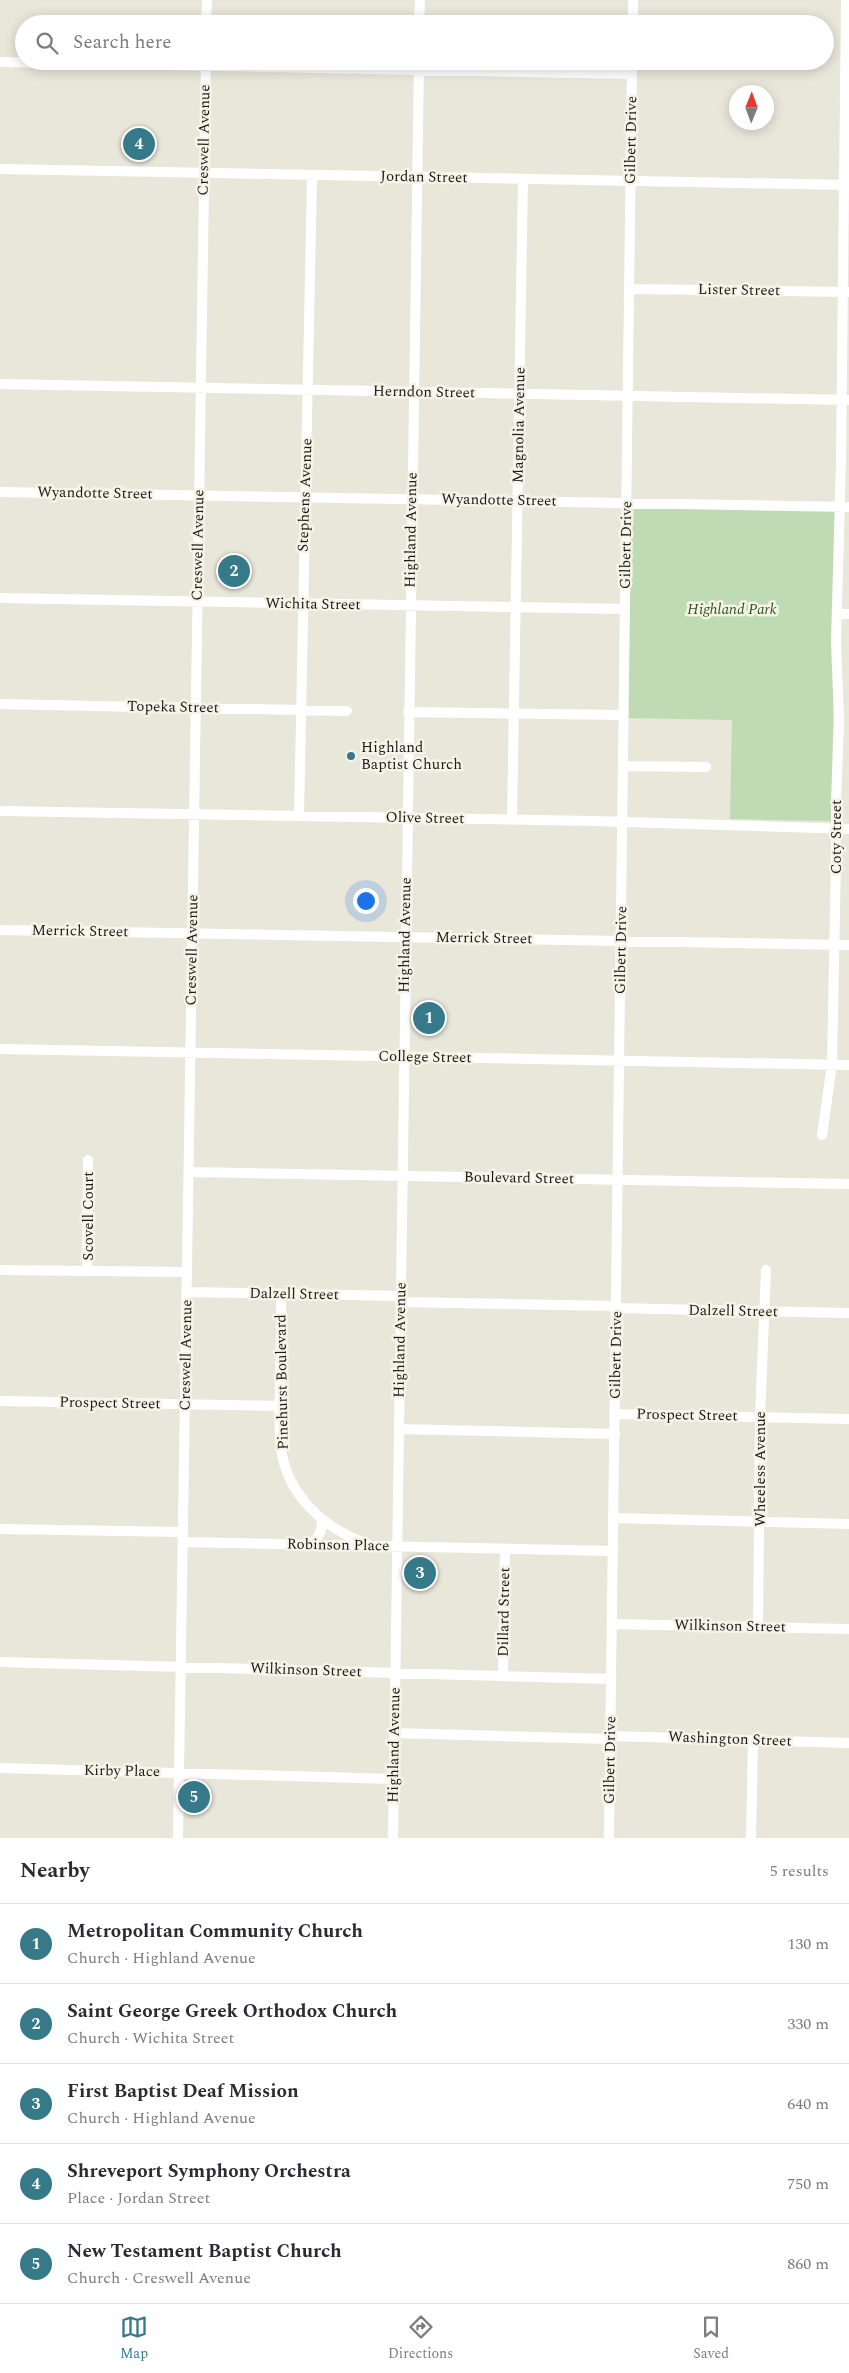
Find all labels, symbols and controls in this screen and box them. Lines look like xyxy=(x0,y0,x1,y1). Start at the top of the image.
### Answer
search box xyxy=(15,15,834,70)
text: Search here xyxy=(73,28,172,57)
icon: search xyxy=(33,29,61,57)
street label: Creswell Avenue xyxy=(192,84,216,196)
north arrow xyxy=(729,85,774,130)
street label: Gilbert Drive xyxy=(619,96,643,184)
pin: 4 xyxy=(123,125,155,163)
street label: Jordan Street xyxy=(380,165,468,189)
street label: Lister Street xyxy=(698,278,780,302)
street label: Magnolia Avenue xyxy=(506,367,532,483)
street label: Herndon Street xyxy=(373,380,475,404)
street label: Stephens Avenue xyxy=(292,438,318,552)
street label: Highland Avenue xyxy=(398,472,424,588)
street label: Wyandotte Street xyxy=(37,480,153,506)
street label: Wyandotte Street xyxy=(441,487,557,513)
street label: Creswell Avenue xyxy=(186,489,210,601)
street label: Gilbert Drive xyxy=(614,501,638,589)
pin: 2 xyxy=(218,552,250,590)
street label: Wichita Street xyxy=(265,592,361,616)
park label: Highland Park xyxy=(687,598,777,621)
street label: Topeka Street xyxy=(127,695,219,719)
place label: Highland Baptist Church xyxy=(361,736,462,776)
marker: Highland Baptist Church xyxy=(345,750,357,762)
street label: Coty Street xyxy=(825,800,848,874)
street label: Olive Street xyxy=(385,806,465,830)
street label: Highland Avenue xyxy=(392,877,418,993)
your location xyxy=(353,888,379,914)
street label: Creswell Avenue xyxy=(180,894,204,1006)
street label: Gilbert Drive xyxy=(609,906,633,994)
street label: Merrick Street xyxy=(31,919,129,943)
street label: Merrick Street xyxy=(435,926,533,950)
pin: 1 xyxy=(413,999,445,1037)
street label: College Street xyxy=(378,1045,472,1069)
street label: Boulevard Street xyxy=(464,1166,574,1190)
street label: Scovell Court xyxy=(77,1171,100,1261)
street label: Dalzell Street xyxy=(249,1282,339,1306)
street label: Highland Avenue xyxy=(387,1282,413,1398)
street label: Creswell Avenue xyxy=(174,1299,198,1411)
street label: Dalzell Street xyxy=(688,1299,778,1323)
street label: Gilbert Drive xyxy=(604,1311,628,1399)
street label: Pinehurst Boulevard xyxy=(269,1314,295,1450)
street label: Prospect Street xyxy=(59,1391,161,1415)
street label: Prospect Street xyxy=(636,1403,738,1427)
street label: Wheeless Avenue xyxy=(749,1411,772,1527)
street label: Robinson Place xyxy=(287,1533,389,1557)
pin: 3 xyxy=(404,1554,436,1592)
street label: Dillard Street xyxy=(492,1567,516,1657)
street label: Wilkinson Street xyxy=(674,1614,786,1638)
street label: Wilkinson Street xyxy=(250,1657,362,1683)
street label: Highland Avenue xyxy=(381,1687,407,1803)
street label: Gilbert Drive xyxy=(598,1716,622,1804)
street label: Washington Street xyxy=(668,1725,792,1753)
street label: Kirby Place xyxy=(84,1759,160,1783)
pin: 5 xyxy=(178,1778,210,1816)
text: Nearby xyxy=(20,1855,90,1887)
text: 5 results xyxy=(770,1859,829,1883)
text: Metropolitan Community Church xyxy=(67,1917,363,1946)
text: 1 xyxy=(32,1932,40,1956)
text: 130 m xyxy=(787,1932,829,1956)
text: Church · Highland Avenue xyxy=(67,1946,256,1970)
text: Saint George Greek Orthodox Church xyxy=(67,1997,397,2026)
text: 2 xyxy=(32,2012,40,2036)
text: 330 m xyxy=(787,2012,829,2036)
text: Church · Wichita Street xyxy=(67,2026,234,2050)
text: First Baptist Deaf Mission xyxy=(67,2077,299,2106)
text: 3 xyxy=(32,2092,40,2116)
text: 640 m xyxy=(787,2092,829,2116)
text: Church · Highland Avenue xyxy=(67,2106,256,2130)
text: Shreveport Symphony Orchestra xyxy=(67,2157,351,2186)
text: 4 xyxy=(32,2172,40,2196)
text: 750 m xyxy=(787,2172,829,2196)
text: Place · Jordan Street xyxy=(67,2186,210,2210)
text: New Testament Baptist Church xyxy=(67,2237,342,2266)
text: 5 xyxy=(32,2252,40,2276)
text: 860 m xyxy=(787,2252,829,2276)
text: Church · Creswell Avenue xyxy=(67,2266,251,2290)
tab: Map xyxy=(120,2313,148,2364)
tab: Directions xyxy=(388,2313,453,2364)
tab: Saved xyxy=(693,2313,729,2364)

